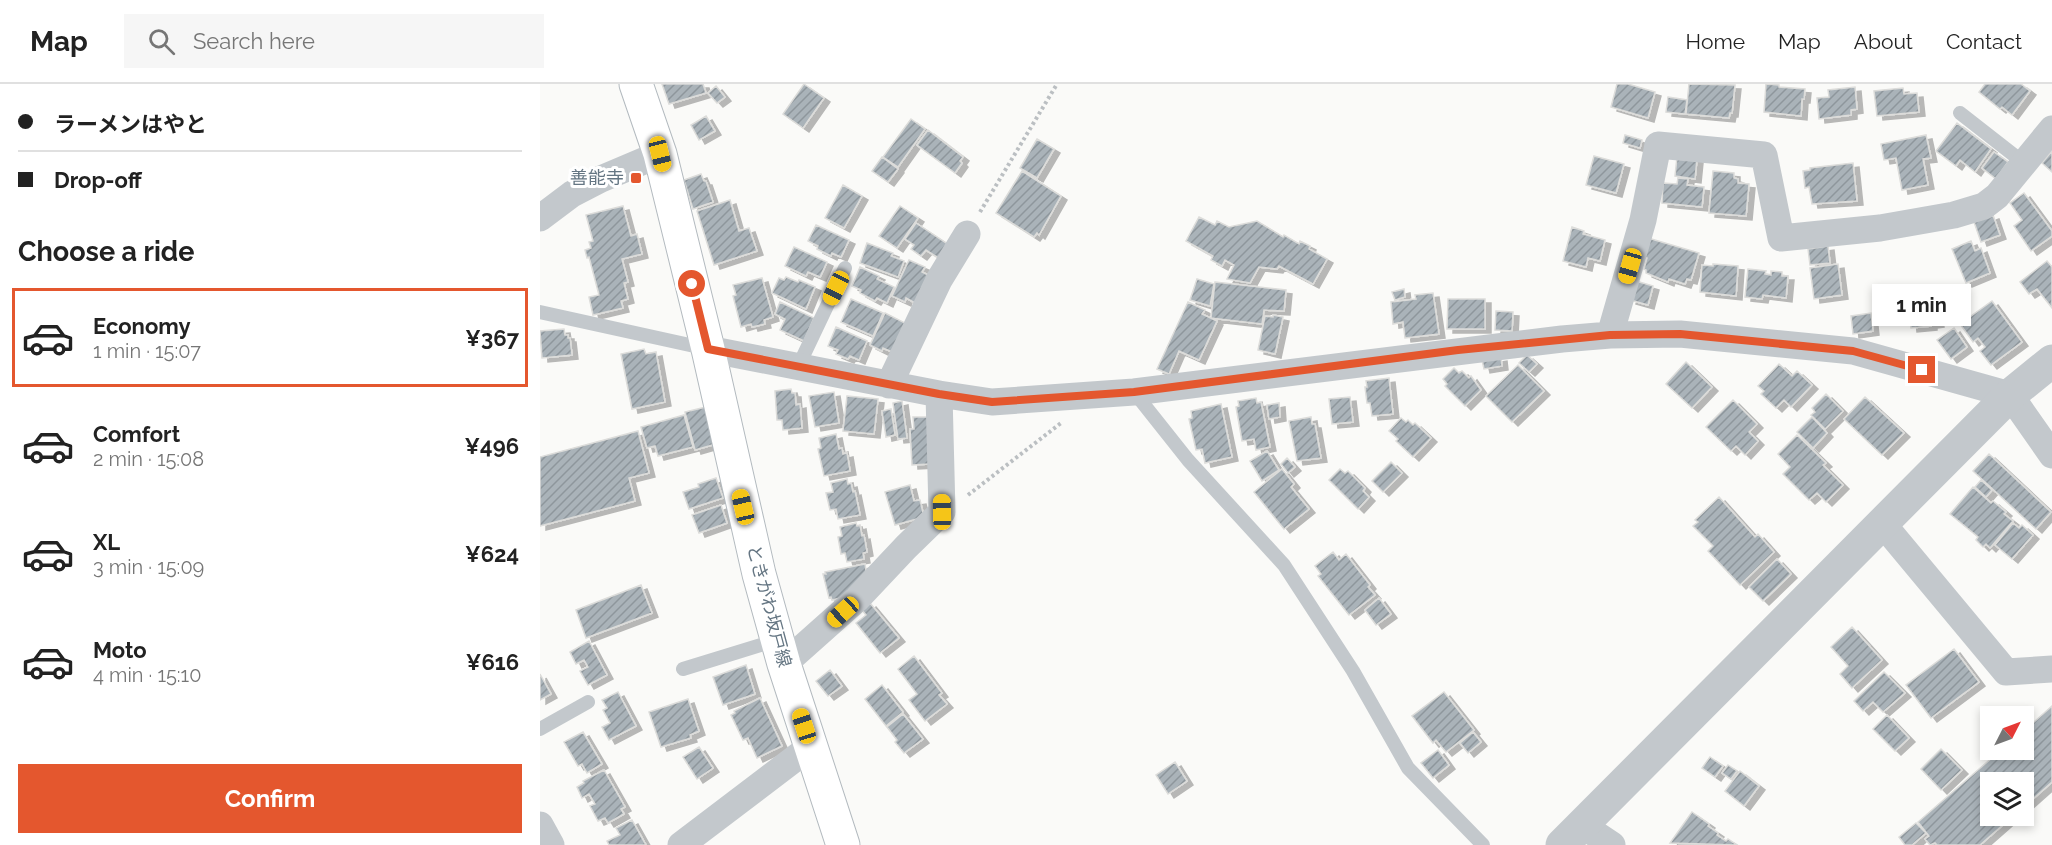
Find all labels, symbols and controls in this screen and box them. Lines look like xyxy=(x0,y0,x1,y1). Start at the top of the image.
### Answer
search box xyxy=(124,14,544,68)
text: Map xyxy=(30,25,88,58)
icon: search xyxy=(145,25,178,58)
text: Search here xyxy=(193,28,315,54)
text: Home xyxy=(1686,29,1745,54)
text: Map xyxy=(1778,29,1821,54)
text: About xyxy=(1854,29,1913,54)
text: Contact xyxy=(1946,29,2022,54)
text: ラーメンはやと xyxy=(54,111,207,137)
car xyxy=(647,134,673,174)
text: Drop-off xyxy=(54,167,142,193)
place label: 善能寺 xyxy=(570,167,624,188)
marker: 善能寺 xyxy=(629,171,643,185)
text: Choose a ride xyxy=(18,236,194,267)
car xyxy=(1616,246,1644,286)
car xyxy=(820,268,852,308)
route start xyxy=(678,270,705,297)
callout: 1 min xyxy=(1872,283,1972,325)
text: 1 min xyxy=(1896,293,1947,317)
icon: car xyxy=(21,311,75,365)
text: Economy xyxy=(93,313,191,339)
text: ¥367 xyxy=(465,325,519,351)
text: 1 min · 15:07 xyxy=(93,339,201,363)
route end xyxy=(1908,356,1935,383)
icon: car xyxy=(21,419,75,473)
text: Comfort xyxy=(93,421,180,447)
text: ¥496 xyxy=(464,433,519,459)
text: 2 min · 15:08 xyxy=(93,447,204,471)
car xyxy=(730,487,756,527)
car xyxy=(933,494,951,530)
icon: car xyxy=(21,527,75,581)
text: XL xyxy=(93,529,120,555)
text: ¥624 xyxy=(465,541,519,567)
street label: ときがわ坂戸線 xyxy=(743,542,796,669)
text: 3 min · 15:09 xyxy=(93,555,204,579)
car xyxy=(824,593,862,631)
icon: car xyxy=(21,635,75,689)
text: Moto xyxy=(93,637,147,663)
text: ¥616 xyxy=(466,649,519,675)
text: 4 min · 15:10 xyxy=(93,663,201,687)
car xyxy=(790,706,818,746)
north arrow xyxy=(1980,706,2034,760)
map controls xyxy=(1980,706,2034,826)
button: Confirm xyxy=(18,764,522,833)
button: layers xyxy=(1980,772,2034,826)

